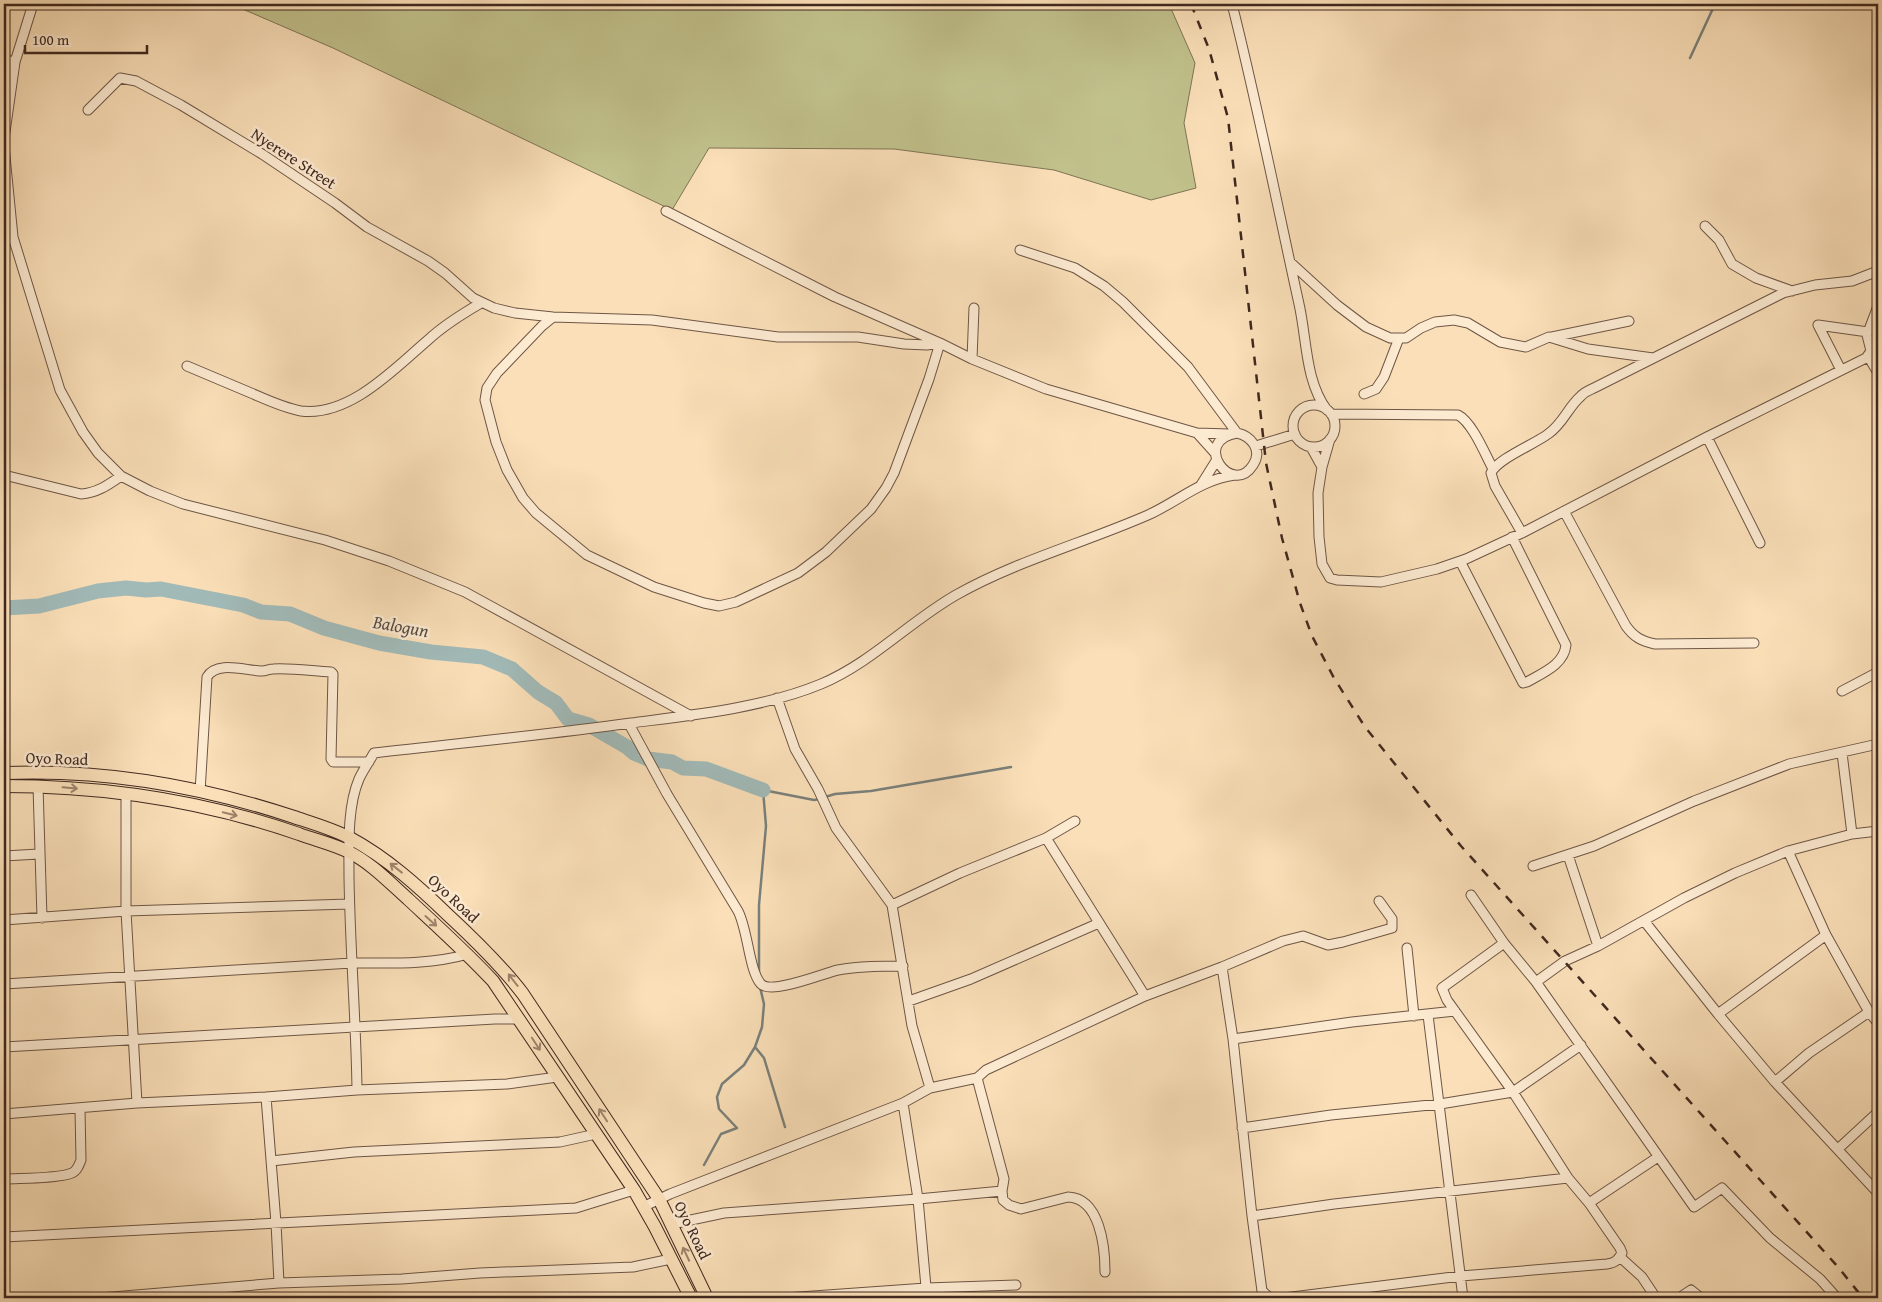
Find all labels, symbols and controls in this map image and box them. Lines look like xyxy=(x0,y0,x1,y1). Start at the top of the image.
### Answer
scale bar xyxy=(25,22,148,54)
text: 100 m xyxy=(32,29,70,50)
street label: Nyerere Street xyxy=(247,121,342,195)
water label: Balogun xyxy=(370,608,431,644)
street label: Oyo Road xyxy=(25,745,89,771)
one-way arrow xyxy=(62,784,78,793)
one-way arrow xyxy=(221,810,237,819)
one-way arrow xyxy=(389,862,402,873)
street label: Oyo Road xyxy=(423,868,485,928)
one-way arrow xyxy=(425,915,438,927)
one-way arrow xyxy=(507,974,518,987)
one-way arrow xyxy=(532,1036,542,1050)
one-way arrow xyxy=(598,1108,609,1122)
street label: Oyo Road xyxy=(669,1197,718,1264)
one-way arrow xyxy=(681,1247,691,1262)

